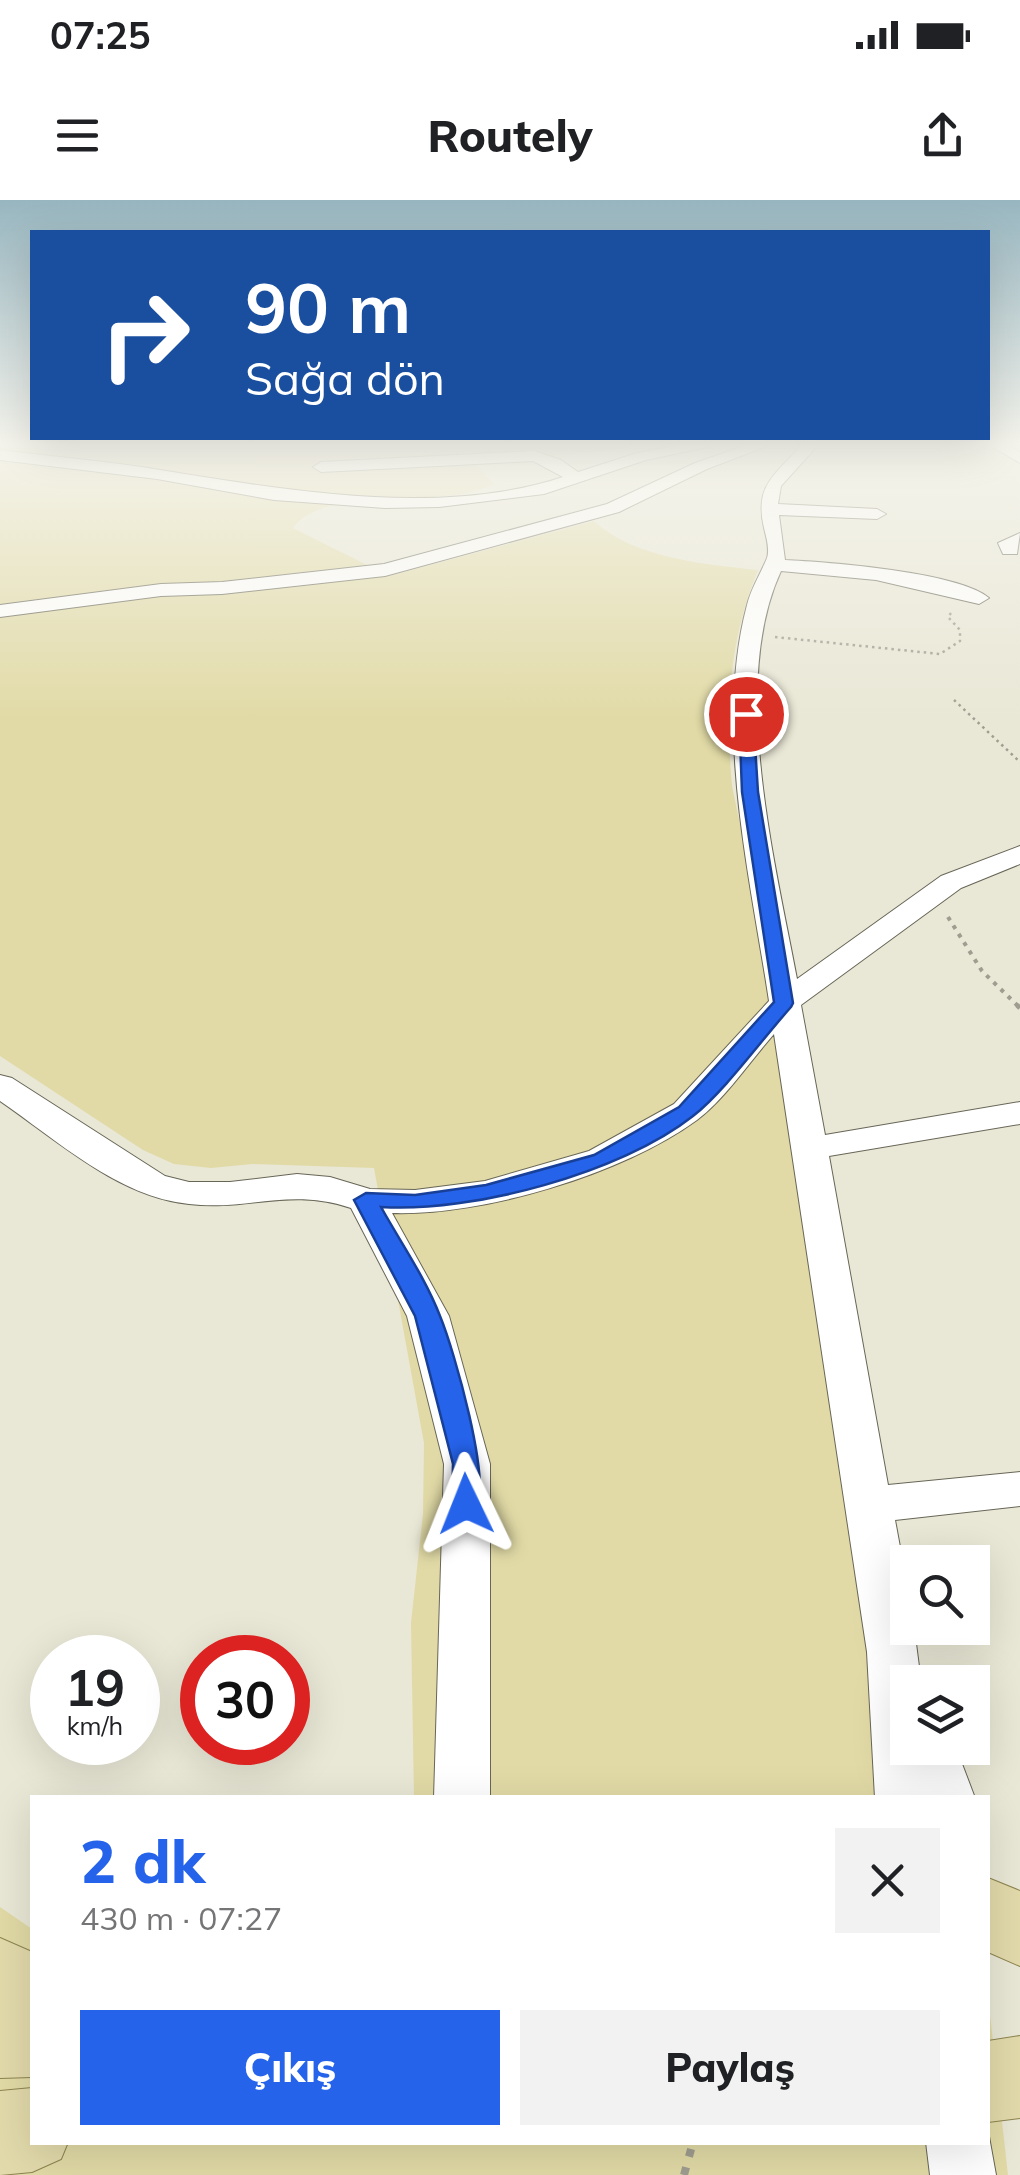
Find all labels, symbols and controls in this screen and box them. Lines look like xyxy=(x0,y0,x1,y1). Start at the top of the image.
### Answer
text: 07:25 xyxy=(50,11,151,59)
text: Routely xyxy=(427,107,593,163)
icon: menu xyxy=(50,108,105,163)
icon: share xyxy=(915,108,970,163)
text: 90 m xyxy=(245,263,411,351)
icon: right xyxy=(80,270,210,400)
text: Sağa dön xyxy=(245,350,445,406)
pin xyxy=(704,672,789,757)
icon: arrive xyxy=(719,687,774,742)
position arrow xyxy=(414,1452,518,1556)
map controls xyxy=(890,1545,990,1765)
button: search xyxy=(890,1545,990,1645)
speed limit sign: 30 xyxy=(180,1635,310,1765)
text: 19 xyxy=(65,1656,125,1719)
button: layers xyxy=(890,1665,990,1765)
text: km/h xyxy=(67,1710,123,1741)
text: 2 dk xyxy=(80,1823,205,1898)
button: close xyxy=(835,1828,940,1933)
text: 430 m · 07:27 xyxy=(80,1898,282,1938)
button: Çıkış xyxy=(80,2010,500,2125)
button: Paylaş xyxy=(520,2010,940,2125)

